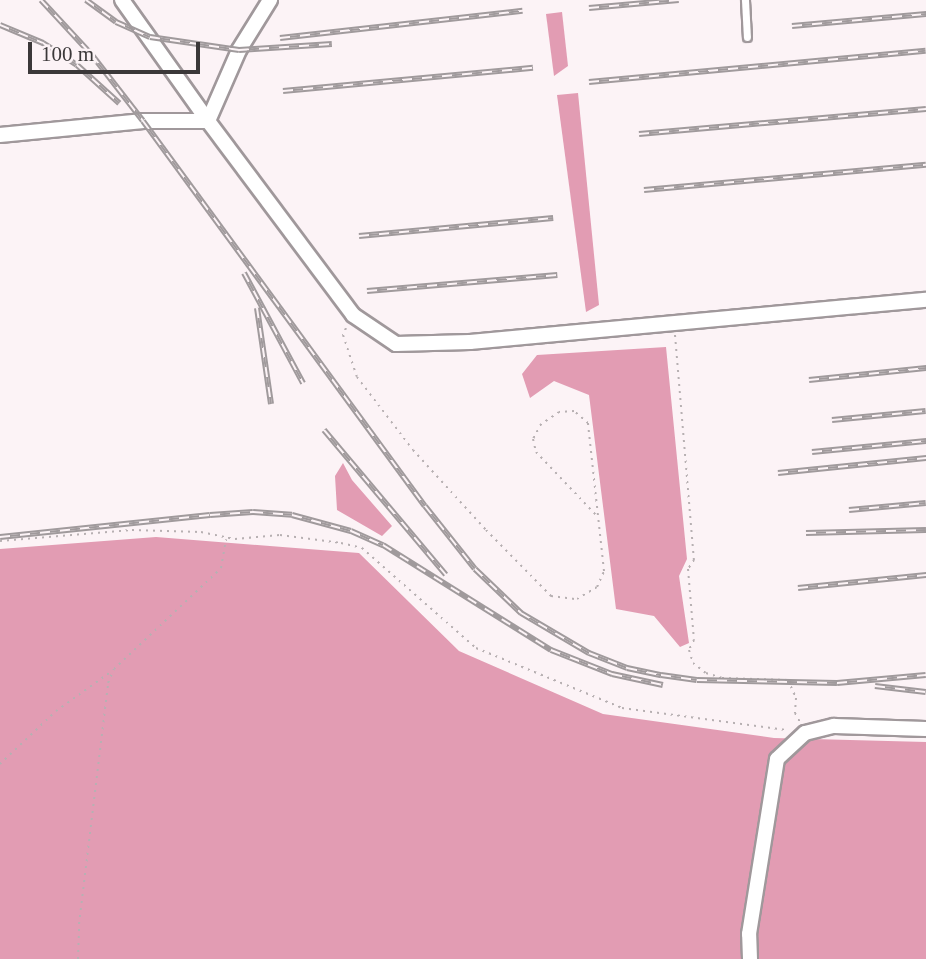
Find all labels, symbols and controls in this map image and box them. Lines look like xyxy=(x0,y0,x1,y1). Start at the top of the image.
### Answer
scale bar xyxy=(32,28,203,72)
text: 100 m xyxy=(41,42,94,66)

